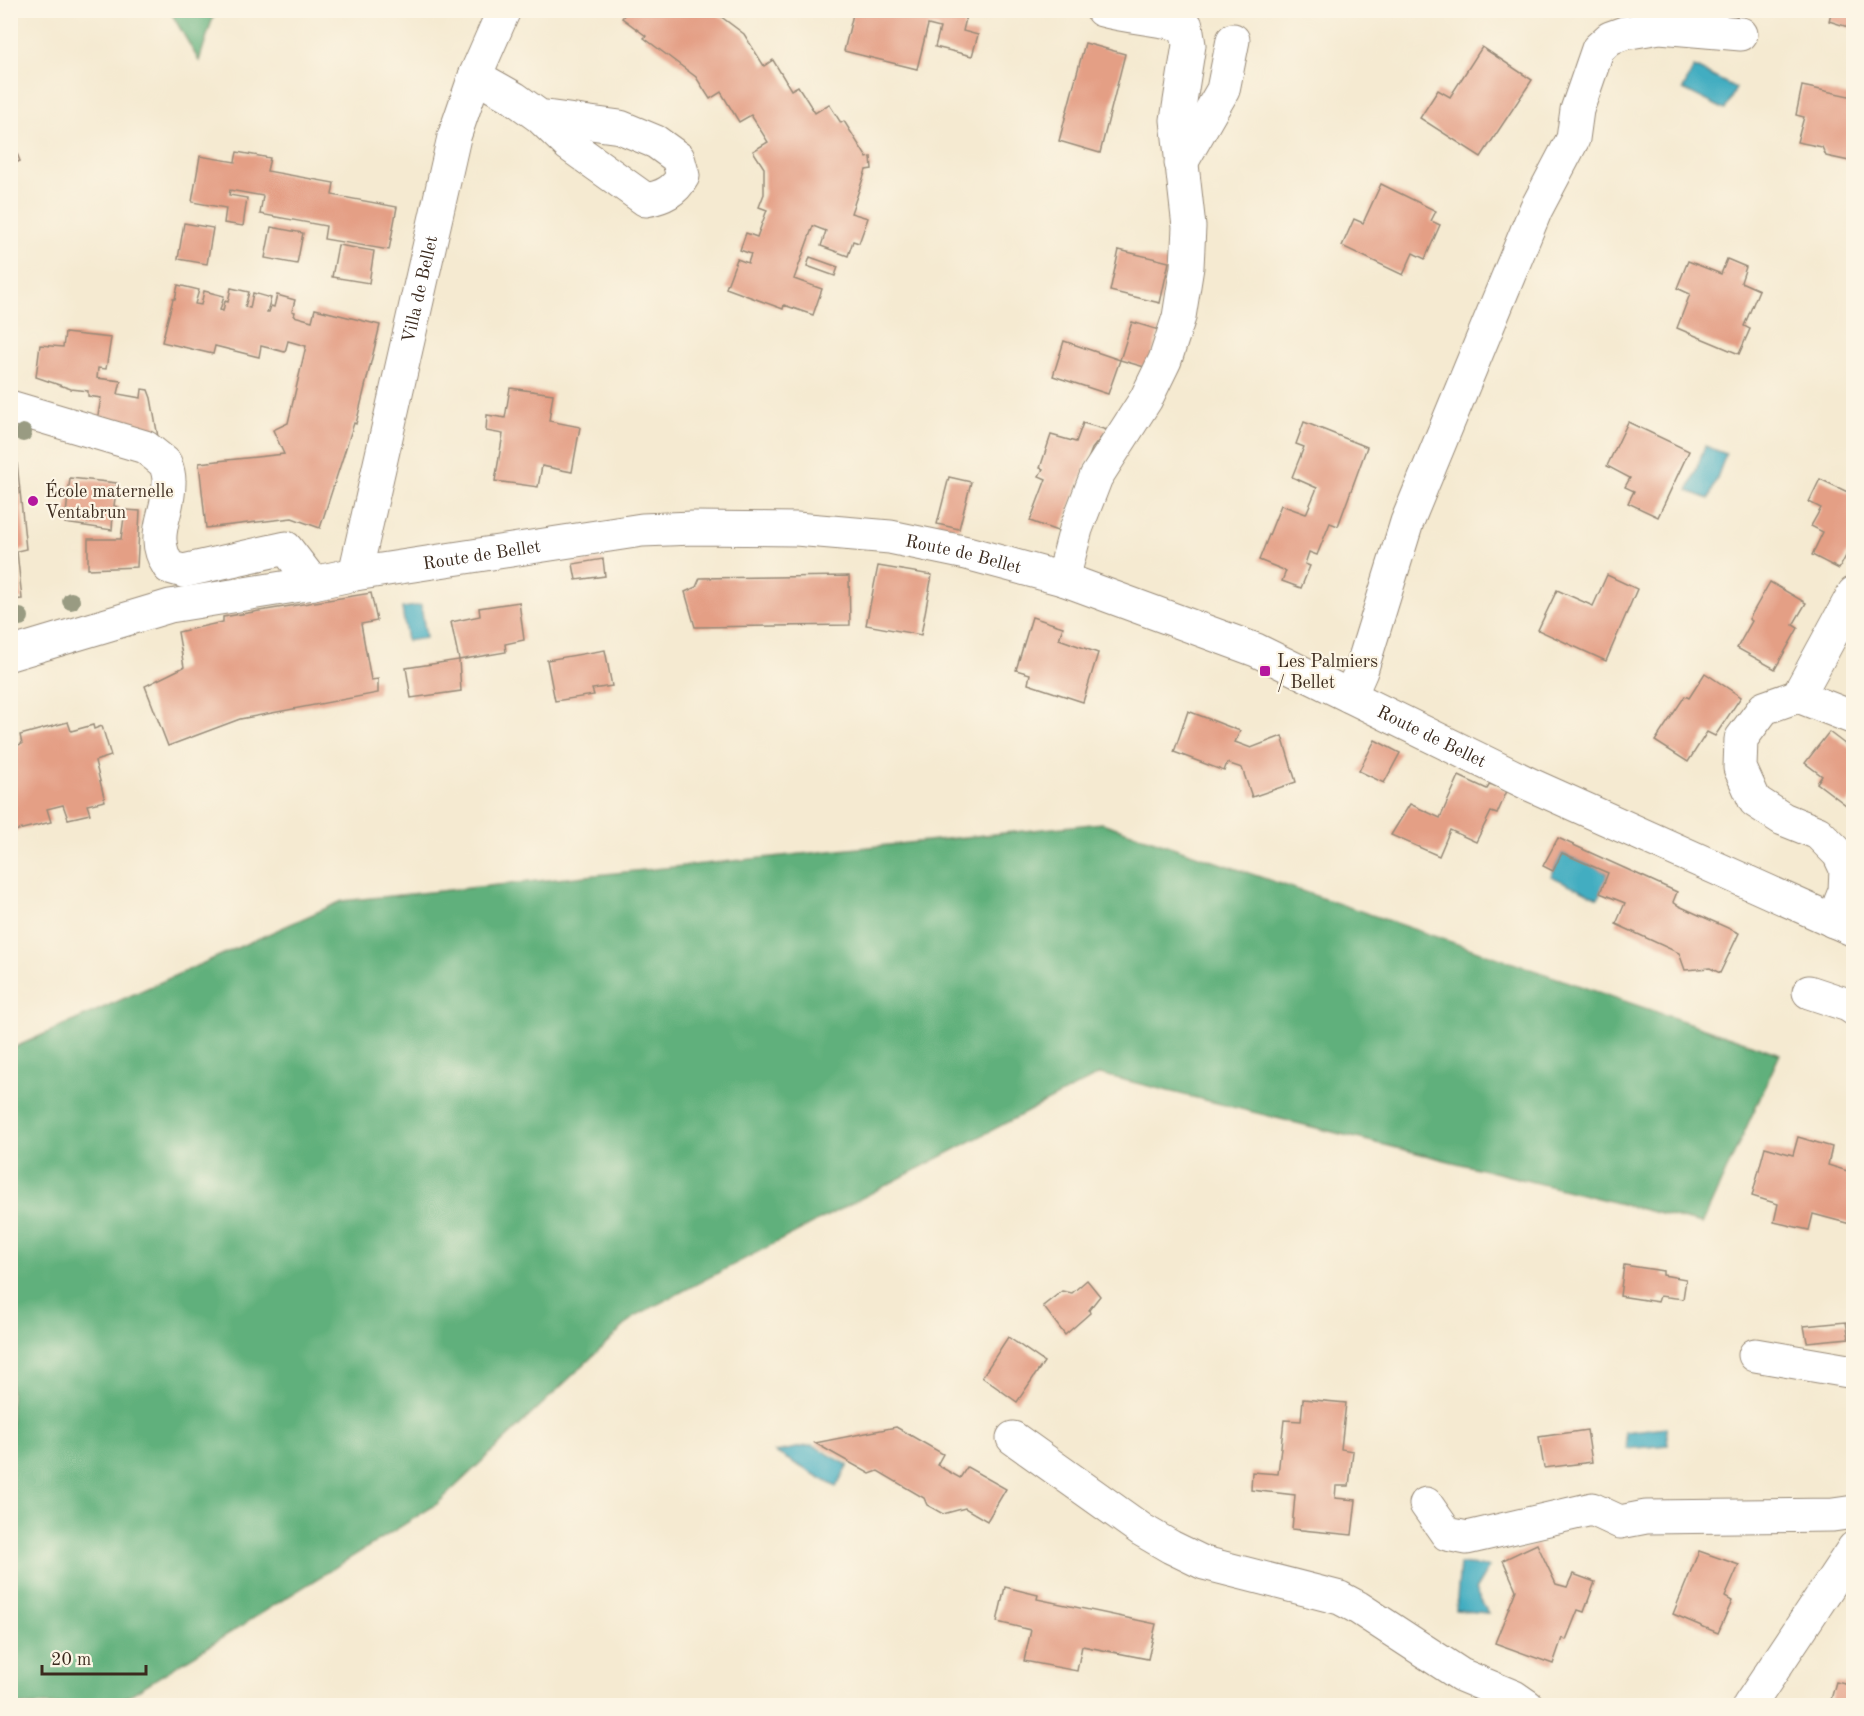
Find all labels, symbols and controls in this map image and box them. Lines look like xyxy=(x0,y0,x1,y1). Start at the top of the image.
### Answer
street label: Villa de Bellet xyxy=(400,234,441,345)
place label: École maternelle Ventabrun xyxy=(45,479,174,522)
marker: École maternelle Ventabrun xyxy=(26,494,40,508)
street label: Route de Bellet xyxy=(904,532,1023,577)
street label: Route de Bellet xyxy=(422,538,542,573)
place label: Les Palmiers / Bellet xyxy=(1277,653,1378,692)
marker: Les Palmiers / Bellet xyxy=(1258,664,1272,678)
street label: Route de Bellet xyxy=(1374,703,1489,771)
scale bar xyxy=(42,1638,146,1676)
text: 20 m xyxy=(51,1651,91,1669)

